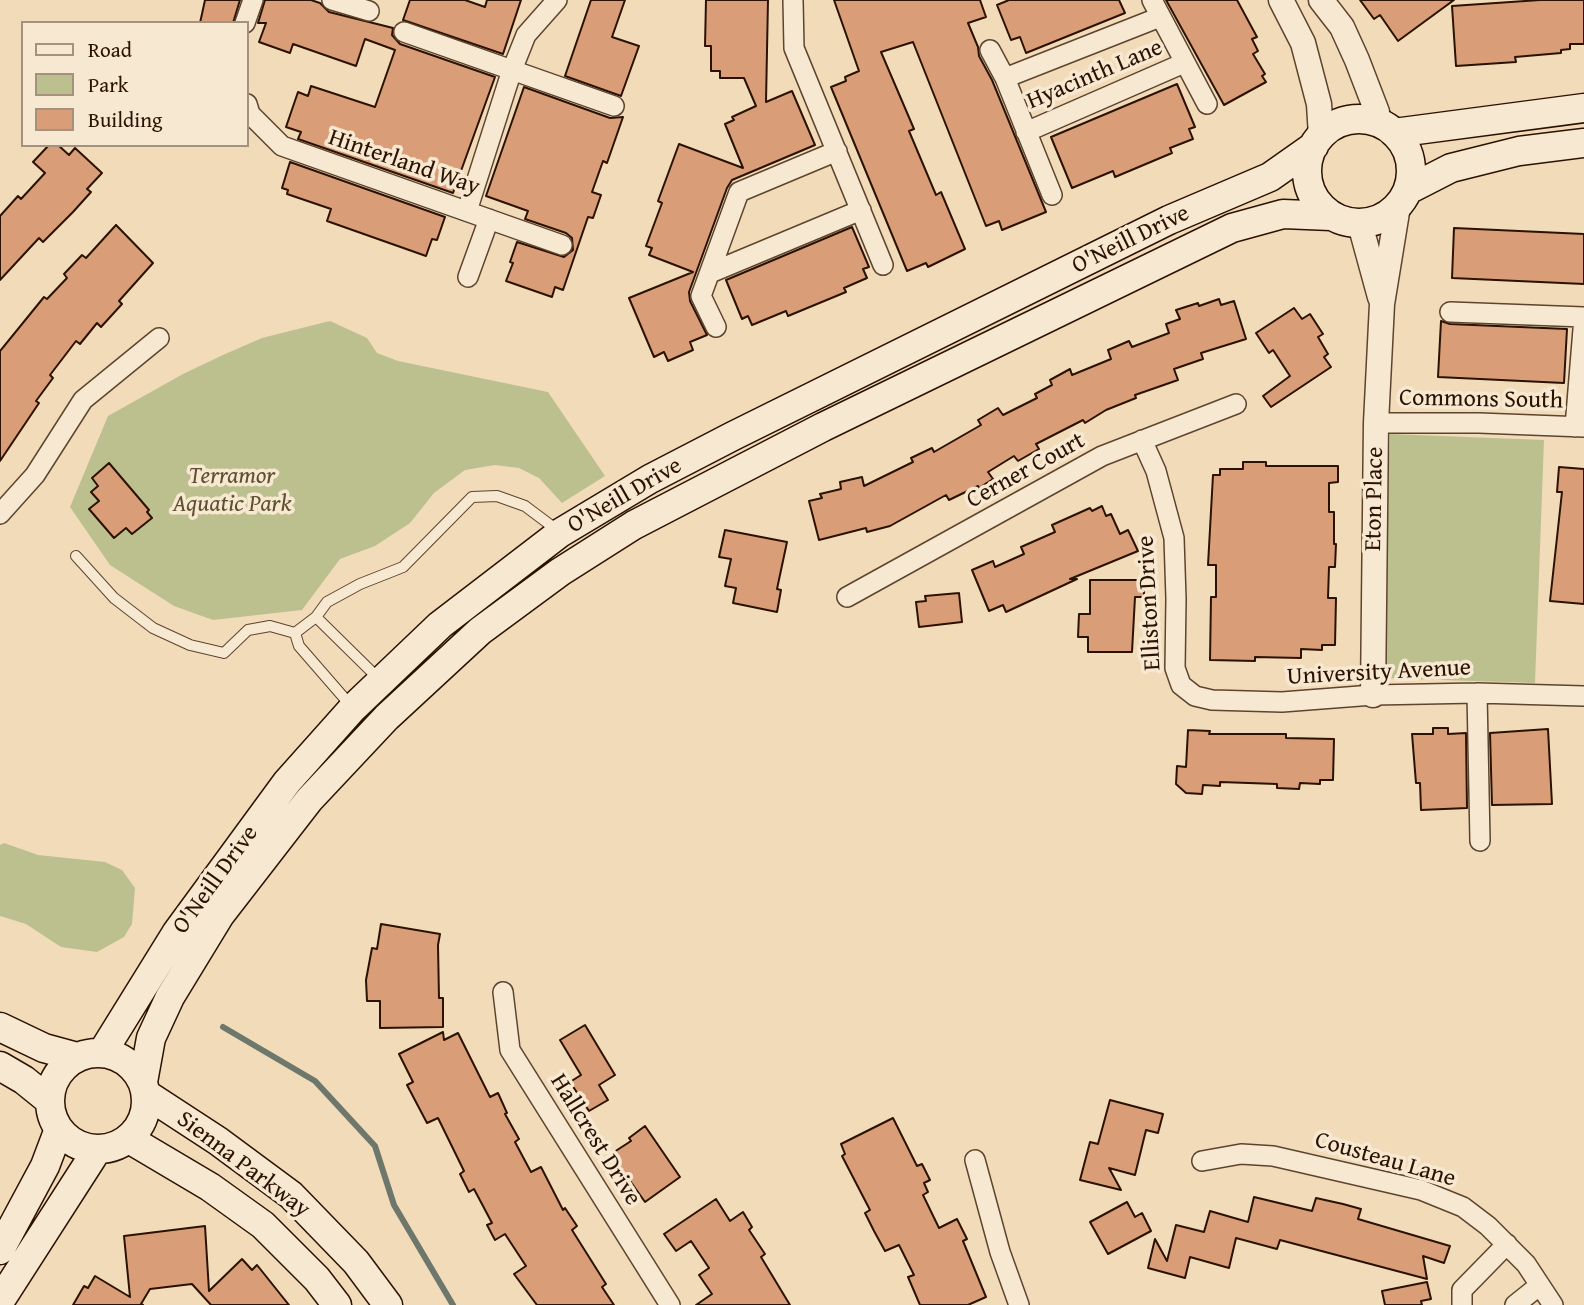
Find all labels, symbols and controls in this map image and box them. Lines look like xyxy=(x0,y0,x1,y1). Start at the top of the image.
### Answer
legend xyxy=(21,21,248,147)
street label: Hyacinth Lane xyxy=(1023,33,1167,117)
text: Road xyxy=(88,34,132,65)
text: Park xyxy=(88,69,129,100)
text: Building xyxy=(88,104,162,135)
street label: Hinterland Way xyxy=(325,124,483,202)
street label: O'Neill Drive xyxy=(1068,199,1194,281)
street label: Commons South xyxy=(1399,384,1563,416)
street label: Cerner Court xyxy=(962,427,1090,515)
street label: Eton Place xyxy=(1360,447,1390,551)
street label: O'Neill Drive xyxy=(563,452,687,540)
park label: Terramor Aquatic Park xyxy=(173,463,291,519)
street label: Elliston Drive xyxy=(1132,535,1168,671)
street label: University Avenue xyxy=(1286,654,1472,692)
street label: O'Neill Drive xyxy=(167,820,265,940)
street label: Hallcrest Drive xyxy=(543,1069,647,1211)
street label: Sienna Parkway xyxy=(171,1105,315,1225)
street label: Cousteau Lane xyxy=(1311,1126,1459,1194)

